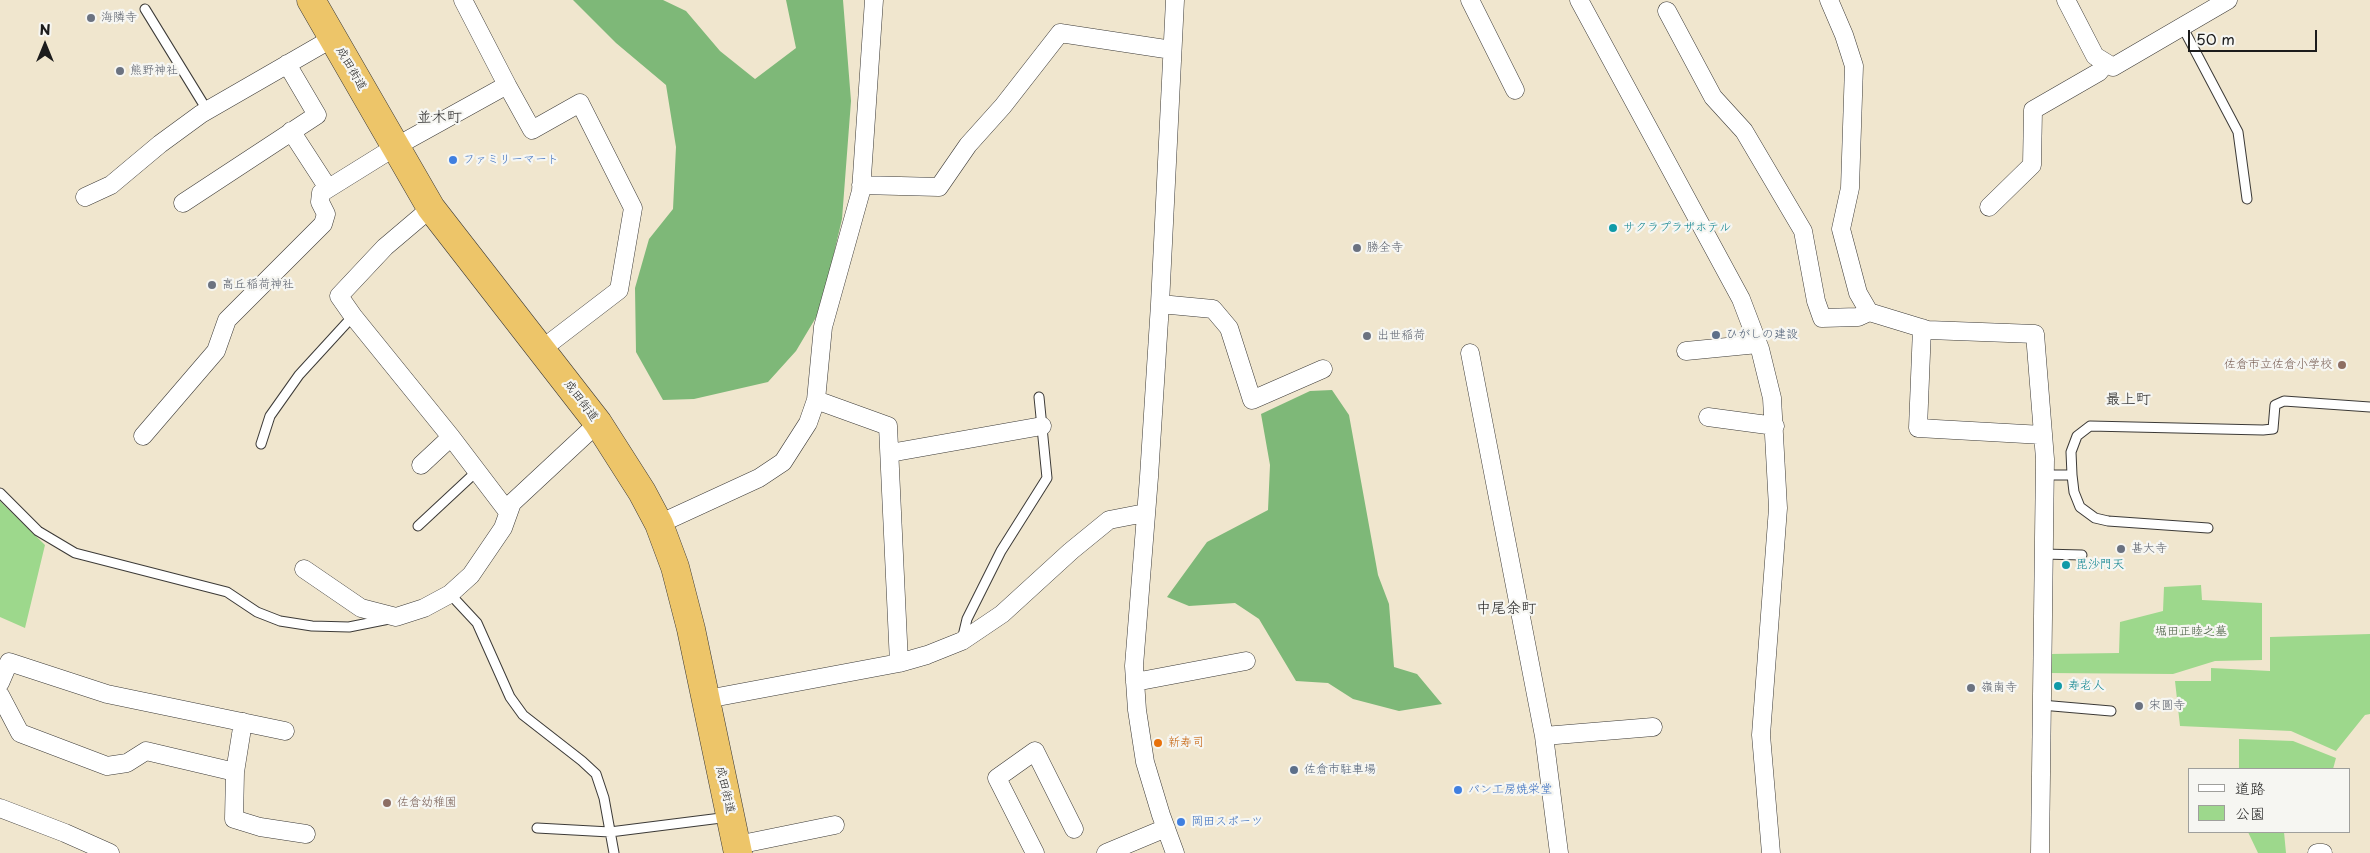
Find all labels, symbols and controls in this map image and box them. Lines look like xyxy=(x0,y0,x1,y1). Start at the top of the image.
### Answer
place label: 海隣寺 xyxy=(101,11,137,25)
marker: 海隣寺 xyxy=(85,12,97,24)
text: N xyxy=(39,19,51,40)
north arrow xyxy=(20,20,70,70)
scale bar xyxy=(2190,20,2319,52)
text: 50 m xyxy=(2196,27,2235,50)
street label: 成田街道 xyxy=(333,45,369,93)
place label: 熊野神社 xyxy=(130,64,178,78)
marker: 熊野神社 xyxy=(114,65,126,77)
district label: 並木町 xyxy=(417,109,461,127)
place label: ファミリーマート xyxy=(463,153,559,167)
marker: ファミリーマート xyxy=(447,154,459,166)
place label: サクラプラザホテル xyxy=(1623,221,1731,235)
marker: サクラプラザホテル xyxy=(1607,222,1619,234)
place label: 勝全寺 xyxy=(1367,241,1403,255)
marker: 勝全寺 xyxy=(1351,242,1363,254)
place label: 高丘稲荷神社 xyxy=(222,278,294,292)
marker: 高丘稲荷神社 xyxy=(206,279,218,291)
place label: ひがしの建設 xyxy=(1726,328,1798,342)
place label: 出世稲荷 xyxy=(1377,329,1425,343)
marker: ひがしの建設 xyxy=(1710,329,1722,341)
marker: 出世稲荷 xyxy=(1361,330,1373,342)
place label: 佐倉市立佐倉小学校 xyxy=(2224,358,2332,372)
marker: 佐倉市立佐倉小学校 xyxy=(2336,359,2348,371)
street label: 成田街道 xyxy=(561,377,601,425)
district label: 最上町 xyxy=(2106,391,2150,409)
place label: 甚大寺 xyxy=(2131,542,2167,556)
marker: 甚大寺 xyxy=(2115,543,2127,555)
place label: 毘沙門天 xyxy=(2076,558,2124,572)
marker: 毘沙門天 xyxy=(2060,559,2072,571)
district label: 中尾余町 xyxy=(1476,600,1536,618)
park label: 堀田正睦之墓 xyxy=(2155,625,2227,639)
place label: 寿老人 xyxy=(2068,679,2104,693)
marker: 寿老人 xyxy=(2052,680,2064,692)
place label: 嶺南寺 xyxy=(1981,681,2017,695)
marker: 嶺南寺 xyxy=(1965,682,1977,694)
place label: 宋圓寺 xyxy=(2149,699,2185,713)
marker: 宋圓寺 xyxy=(2133,700,2145,712)
place label: 新寿司 xyxy=(1168,736,1204,750)
marker: 新寿司 xyxy=(1152,737,1164,749)
place label: 佐倉市駐車場 xyxy=(1304,763,1376,777)
marker: 佐倉市駐車場 xyxy=(1288,764,1300,776)
street label: 成田街道 xyxy=(713,765,737,815)
legend xyxy=(2188,768,2350,833)
text: 道路 xyxy=(2235,776,2265,799)
place label: パン工房焼栄堂 xyxy=(1468,783,1552,797)
marker: パン工房焼栄堂 xyxy=(1452,784,1464,796)
place label: 佐倉幼稚園 xyxy=(397,796,457,810)
marker: 佐倉幼稚園 xyxy=(381,797,393,809)
text: 公園 xyxy=(2235,801,2265,824)
place label: 岡田スポーツ xyxy=(1191,815,1263,829)
marker: 岡田スポーツ xyxy=(1175,816,1187,828)

